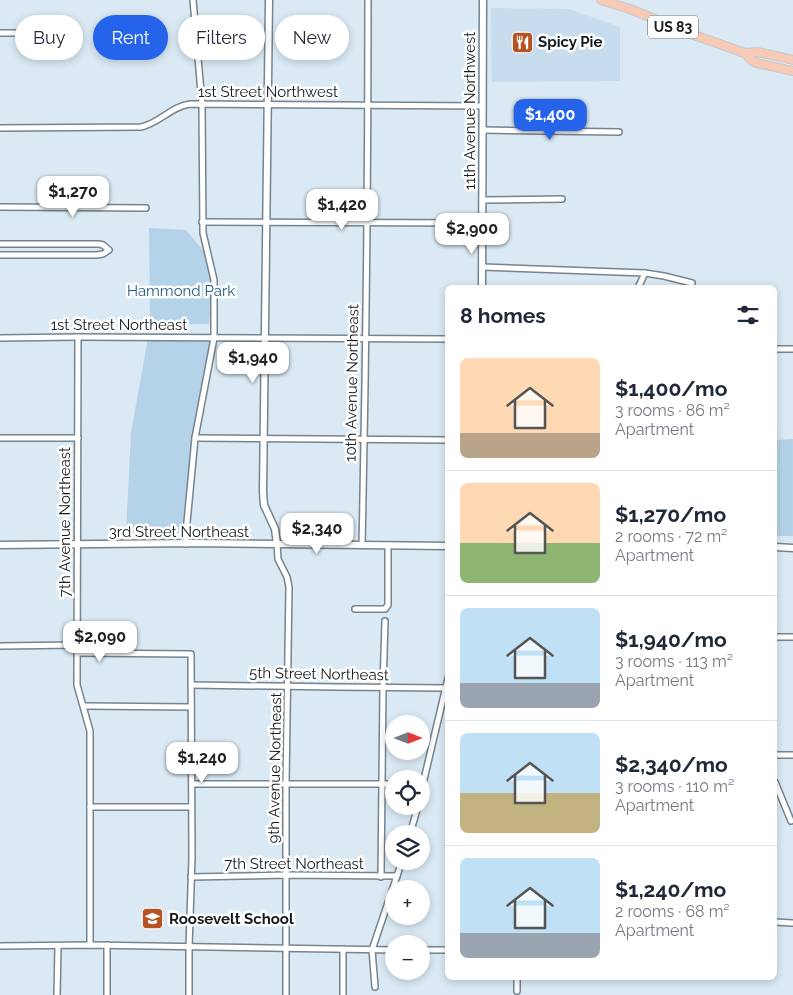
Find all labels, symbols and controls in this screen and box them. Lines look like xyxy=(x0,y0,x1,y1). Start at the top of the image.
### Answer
chip: Buy xyxy=(15,15,83,60)
chip: Rent xyxy=(93,15,168,60)
chip: Filters xyxy=(178,15,265,60)
chip: New xyxy=(275,15,349,60)
road number: US 83 xyxy=(648,16,698,38)
restaurant icon: Spicy Pie xyxy=(510,30,534,54)
street label: 11th Avenue Northwest xyxy=(461,32,479,190)
place label: Spicy Pie xyxy=(538,33,602,51)
street label: 1st Street Northwest xyxy=(198,83,338,101)
pin: $1,400 xyxy=(509,98,591,141)
text: $1,400 xyxy=(525,105,575,124)
pin: $1,270 xyxy=(32,176,114,218)
text: $1,270 xyxy=(48,182,98,201)
pin: $1,420 xyxy=(301,188,383,231)
text: $1,420 xyxy=(317,195,367,214)
pin: $2,900 xyxy=(431,212,513,255)
text: $2,900 xyxy=(446,219,498,238)
park label: Hammond Park xyxy=(127,282,235,300)
icon: filters xyxy=(734,301,762,329)
text: 8 homes xyxy=(460,303,546,328)
street label: 10th Avenue Northeast xyxy=(342,304,362,462)
street label: 1st Street Northeast xyxy=(51,316,187,334)
pin: $1,940 xyxy=(212,342,294,384)
text: $1,940 xyxy=(228,348,278,367)
text: $1,400/mo xyxy=(615,376,727,401)
icon: home xyxy=(500,378,560,438)
text: 3 rooms · 86 m² xyxy=(615,401,730,420)
text: Apartment xyxy=(615,420,694,439)
street label: 7th Avenue Northeast xyxy=(56,447,74,597)
text: $1,270/mo xyxy=(615,502,726,527)
icon: home xyxy=(500,503,560,563)
pin: $2,340 xyxy=(276,512,358,555)
text: $2,340 xyxy=(292,519,342,538)
street label: 3rd Street Northeast xyxy=(109,523,249,541)
text: 2 rooms · 72 m² xyxy=(615,527,727,546)
text: Apartment xyxy=(615,546,694,565)
pin: $2,090 xyxy=(59,620,141,663)
text: $2,090 xyxy=(74,627,126,646)
text: $1,940/mo xyxy=(615,627,727,652)
icon: home xyxy=(500,628,560,688)
text: 3 rooms · 113 m² xyxy=(615,652,733,671)
street label: 5th Street Northeast xyxy=(249,664,389,684)
text: Apartment xyxy=(615,671,694,690)
street label: 9th Avenue Northeast xyxy=(265,692,285,844)
north arrow xyxy=(385,715,430,760)
map controls xyxy=(385,715,430,980)
pin: $1,240 xyxy=(161,742,243,784)
text: $1,240 xyxy=(177,748,227,767)
text: $2,340/mo xyxy=(615,752,728,777)
icon: home xyxy=(500,753,560,813)
button: locate xyxy=(385,770,430,815)
text: 3 rooms · 110 m² xyxy=(615,777,734,796)
text: Apartment xyxy=(615,796,694,815)
button: layers xyxy=(385,825,430,870)
street label: 7th Street Northeast xyxy=(224,855,364,873)
text: $1,240/mo xyxy=(615,877,726,902)
icon: home xyxy=(500,878,560,938)
button: + xyxy=(385,880,430,925)
text: 2 rooms · 68 m² xyxy=(615,902,730,921)
school or university icon: Roosevelt School xyxy=(141,907,165,931)
place label: Roosevelt School xyxy=(169,910,294,928)
text: Apartment xyxy=(615,921,694,940)
button: − xyxy=(385,935,430,980)

